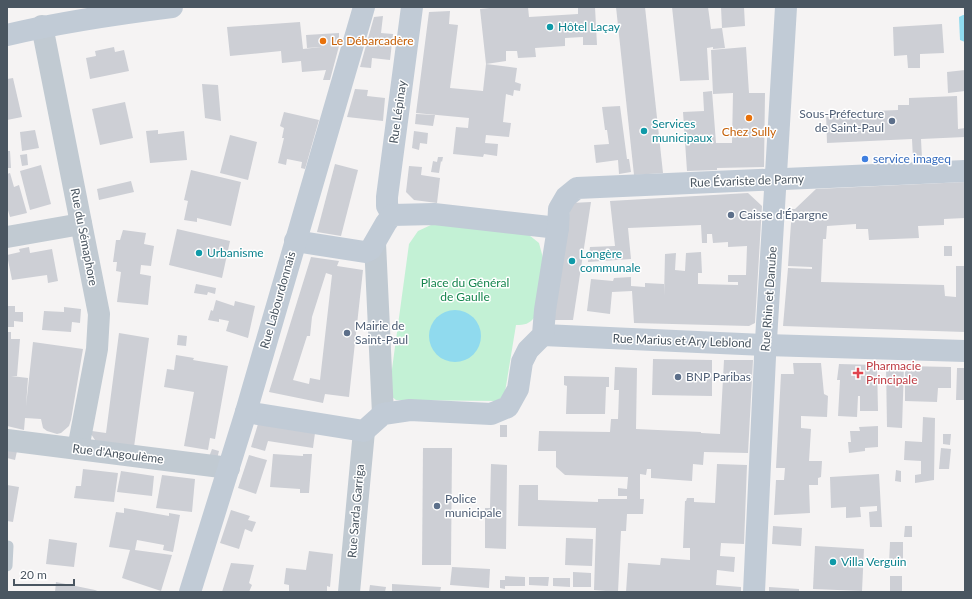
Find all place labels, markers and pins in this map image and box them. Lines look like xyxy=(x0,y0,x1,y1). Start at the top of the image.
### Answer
place label: Hôtel Laçay xyxy=(558,19,621,34)
marker: Hôtel Laçay xyxy=(545,22,555,32)
place label: Le Débarcadère xyxy=(331,33,414,48)
marker: Le Débarcadère xyxy=(318,36,328,46)
place label: Sous-Préfecture de Saint-Paul xyxy=(799,106,884,135)
marker: Chez Sully xyxy=(744,113,754,123)
place label: Services municipaux xyxy=(652,116,712,145)
marker: Sous-Préfecture de Saint-Paul xyxy=(887,116,897,126)
place label: Chez Sully xyxy=(722,124,777,139)
marker: Services municipaux xyxy=(639,126,649,136)
place label: service imageq xyxy=(873,151,951,166)
marker: service imageq xyxy=(860,154,870,164)
place label: Caisse d'Épargne xyxy=(739,207,828,222)
marker: Caisse d'Épargne xyxy=(726,210,736,220)
place label: Urbanisme xyxy=(207,245,264,260)
place label: Longère communale xyxy=(580,246,641,275)
marker: Urbanisme xyxy=(194,248,204,258)
marker: Longère communale xyxy=(567,256,577,266)
place label: Mairie de Saint-Paul xyxy=(355,318,408,347)
marker: Mairie de Saint-Paul xyxy=(342,328,352,338)
place label: Pharmacie Principale xyxy=(866,358,921,387)
marker: Pharmacie Principale xyxy=(853,368,863,378)
place label: BNP Paribas xyxy=(686,369,751,384)
marker: BNP Paribas xyxy=(673,372,683,382)
place label: Police municipale xyxy=(445,491,502,520)
marker: Police municipale xyxy=(432,501,442,511)
place label: Villa Verguin xyxy=(841,554,907,569)
marker: Villa Verguin xyxy=(828,557,838,567)

